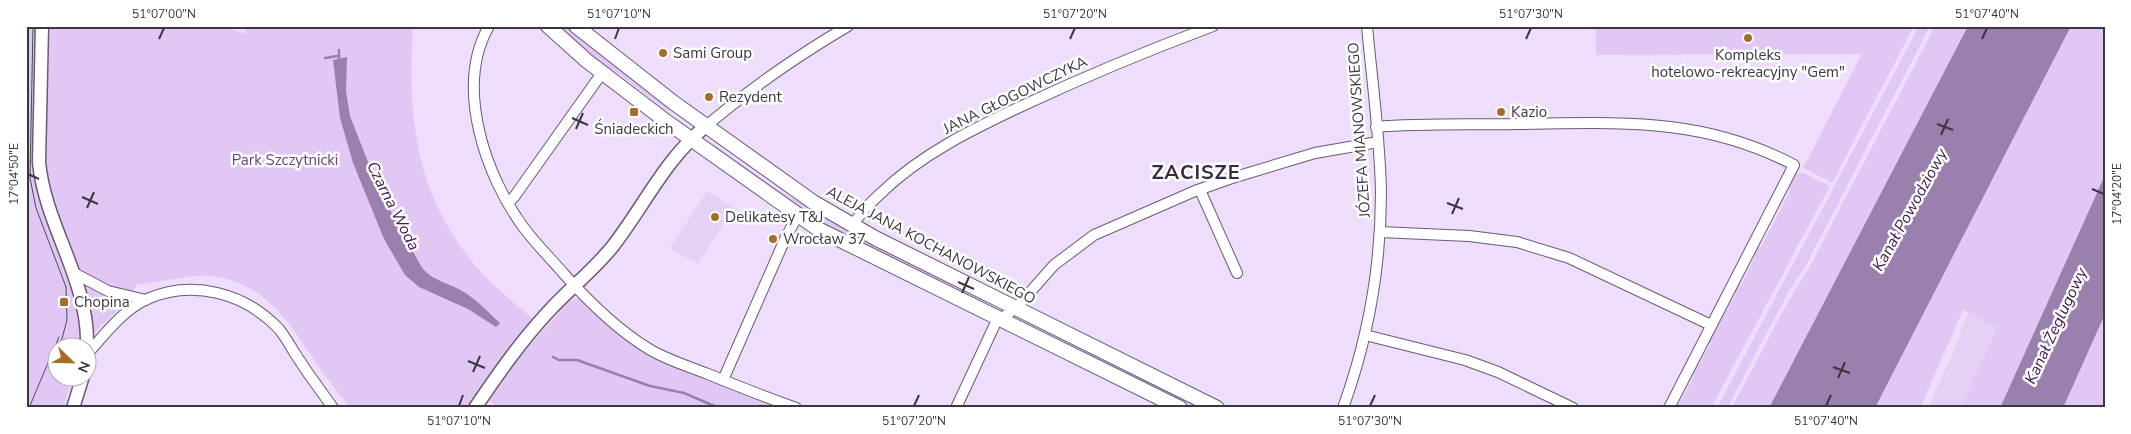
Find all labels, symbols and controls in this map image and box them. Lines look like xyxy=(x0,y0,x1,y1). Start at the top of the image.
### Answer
text: 51°07'00"N xyxy=(132,6,196,22)
text: 51°07'10"N xyxy=(587,6,651,22)
text: 51°07'20"N xyxy=(1043,6,1107,22)
text: 51°07'30"N xyxy=(1499,6,1563,22)
text: 51°07'40"N xyxy=(1955,6,2019,22)
marker: Kompleks hotelowo-rekreacyjny "Gem" xyxy=(1742,32,1754,44)
street label: JÓZEFA MIANOWSKIEGO xyxy=(1342,42,1375,219)
place label: Sami Group xyxy=(673,43,752,63)
place label: Kompleks hotelowo-rekreacyjny "Gem" xyxy=(1651,45,1845,82)
marker: Sami Group xyxy=(657,47,669,59)
street label: JANA GŁOGOWCZYKA xyxy=(939,51,1090,139)
place label: Rezydent xyxy=(719,87,783,107)
marker: Rezydent xyxy=(703,91,715,103)
place label: Kazio xyxy=(1511,102,1547,122)
marker: Śniadeckich xyxy=(628,106,640,118)
marker: Kazio xyxy=(1495,106,1507,118)
place label: Śniadeckich xyxy=(594,118,674,139)
text: 17°04'50"E xyxy=(6,143,22,205)
water label: Kanał Powodziowy xyxy=(1867,144,1953,275)
park label: Park Szczytnicki xyxy=(232,150,338,170)
water label: Czarna Woda xyxy=(361,158,425,254)
district label: ZACISZE xyxy=(1151,159,1241,186)
text: 17°04'20"E xyxy=(2109,163,2125,225)
street label: ALEJA JANA KOCHANOWSKIEGO xyxy=(823,181,1039,309)
place label: Delikatesy T&J xyxy=(725,207,823,227)
marker: Delikatesy T&J xyxy=(709,211,721,223)
place label: Wrocław 37 xyxy=(783,229,866,249)
marker: Wrocław 37 xyxy=(767,233,779,245)
water label: Kanał Żeglugowy xyxy=(2019,264,2093,388)
place label: Chopina xyxy=(74,292,130,312)
marker: Chopina xyxy=(58,296,70,308)
north arrow xyxy=(48,336,98,386)
text: N xyxy=(73,358,94,375)
text: 51°07'10"N xyxy=(427,413,491,429)
text: 51°07'20"N xyxy=(882,413,946,429)
text: 51°07'30"N xyxy=(1338,413,1402,429)
text: 51°07'40"N xyxy=(1794,413,1858,429)

